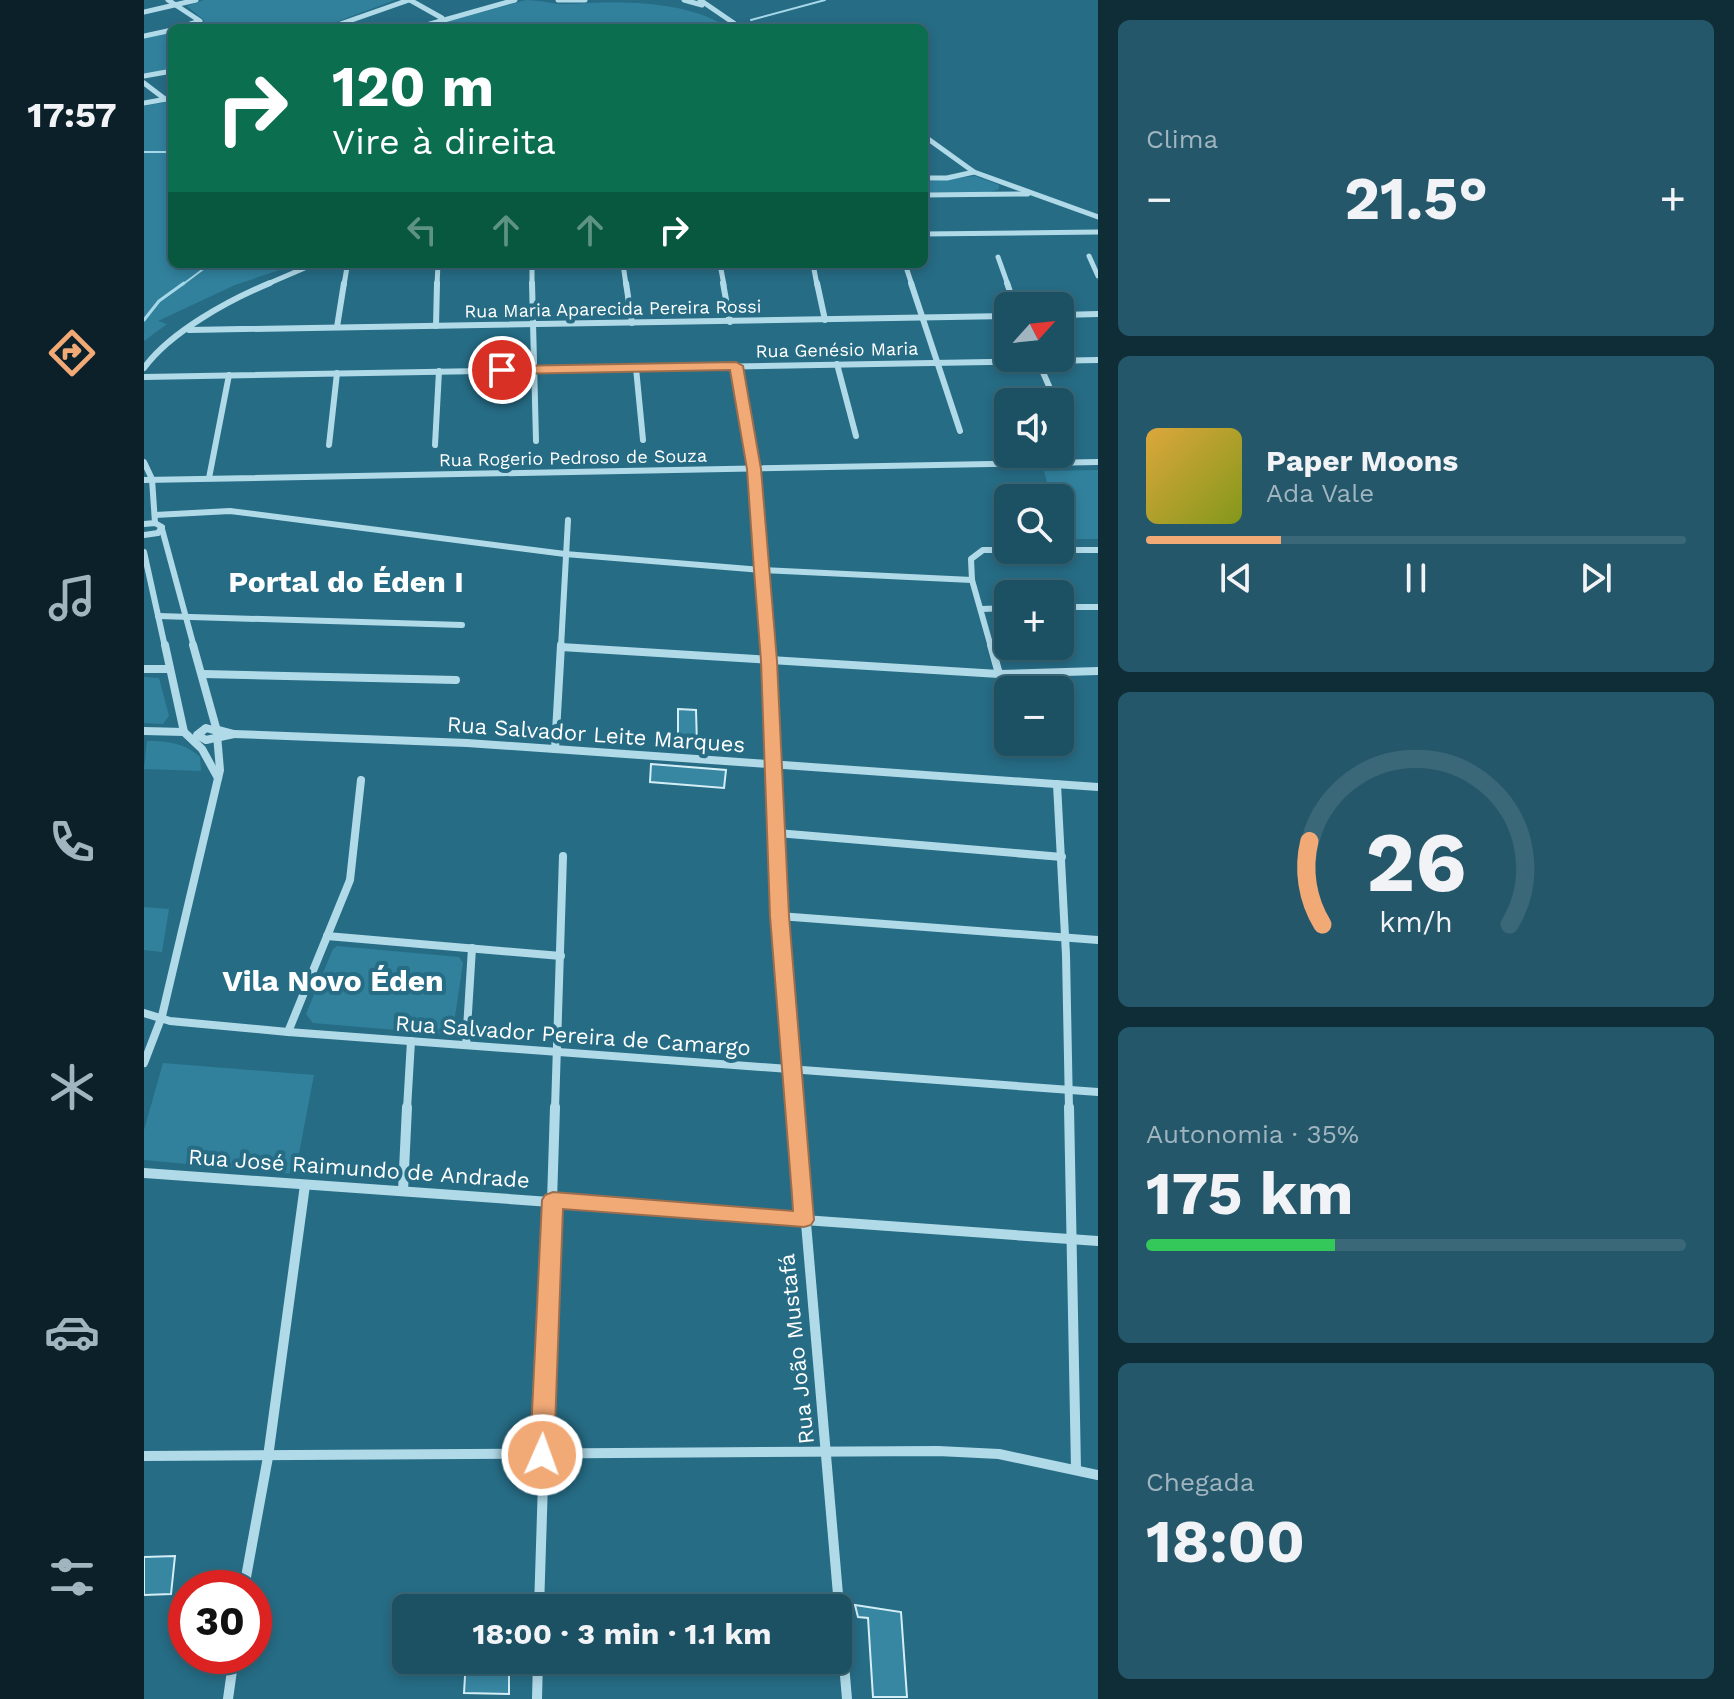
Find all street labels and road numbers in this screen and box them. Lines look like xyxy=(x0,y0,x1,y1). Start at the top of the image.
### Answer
street label: Rua Maria Aparecida Pereira Rossi xyxy=(464,295,762,322)
street label: Rua Genésio Maria xyxy=(755,338,919,361)
street label: Rua Rogerio Pedroso de Souza xyxy=(439,445,707,470)
street label: Rua Salvador Leite Marques xyxy=(446,712,746,757)
street label: Rua Salvador Pereira de Camargo xyxy=(394,1011,751,1060)
street label: Rua José Raimundo de Andrade xyxy=(187,1144,531,1193)
street label: Rua João Mustafá xyxy=(774,1253,819,1445)

